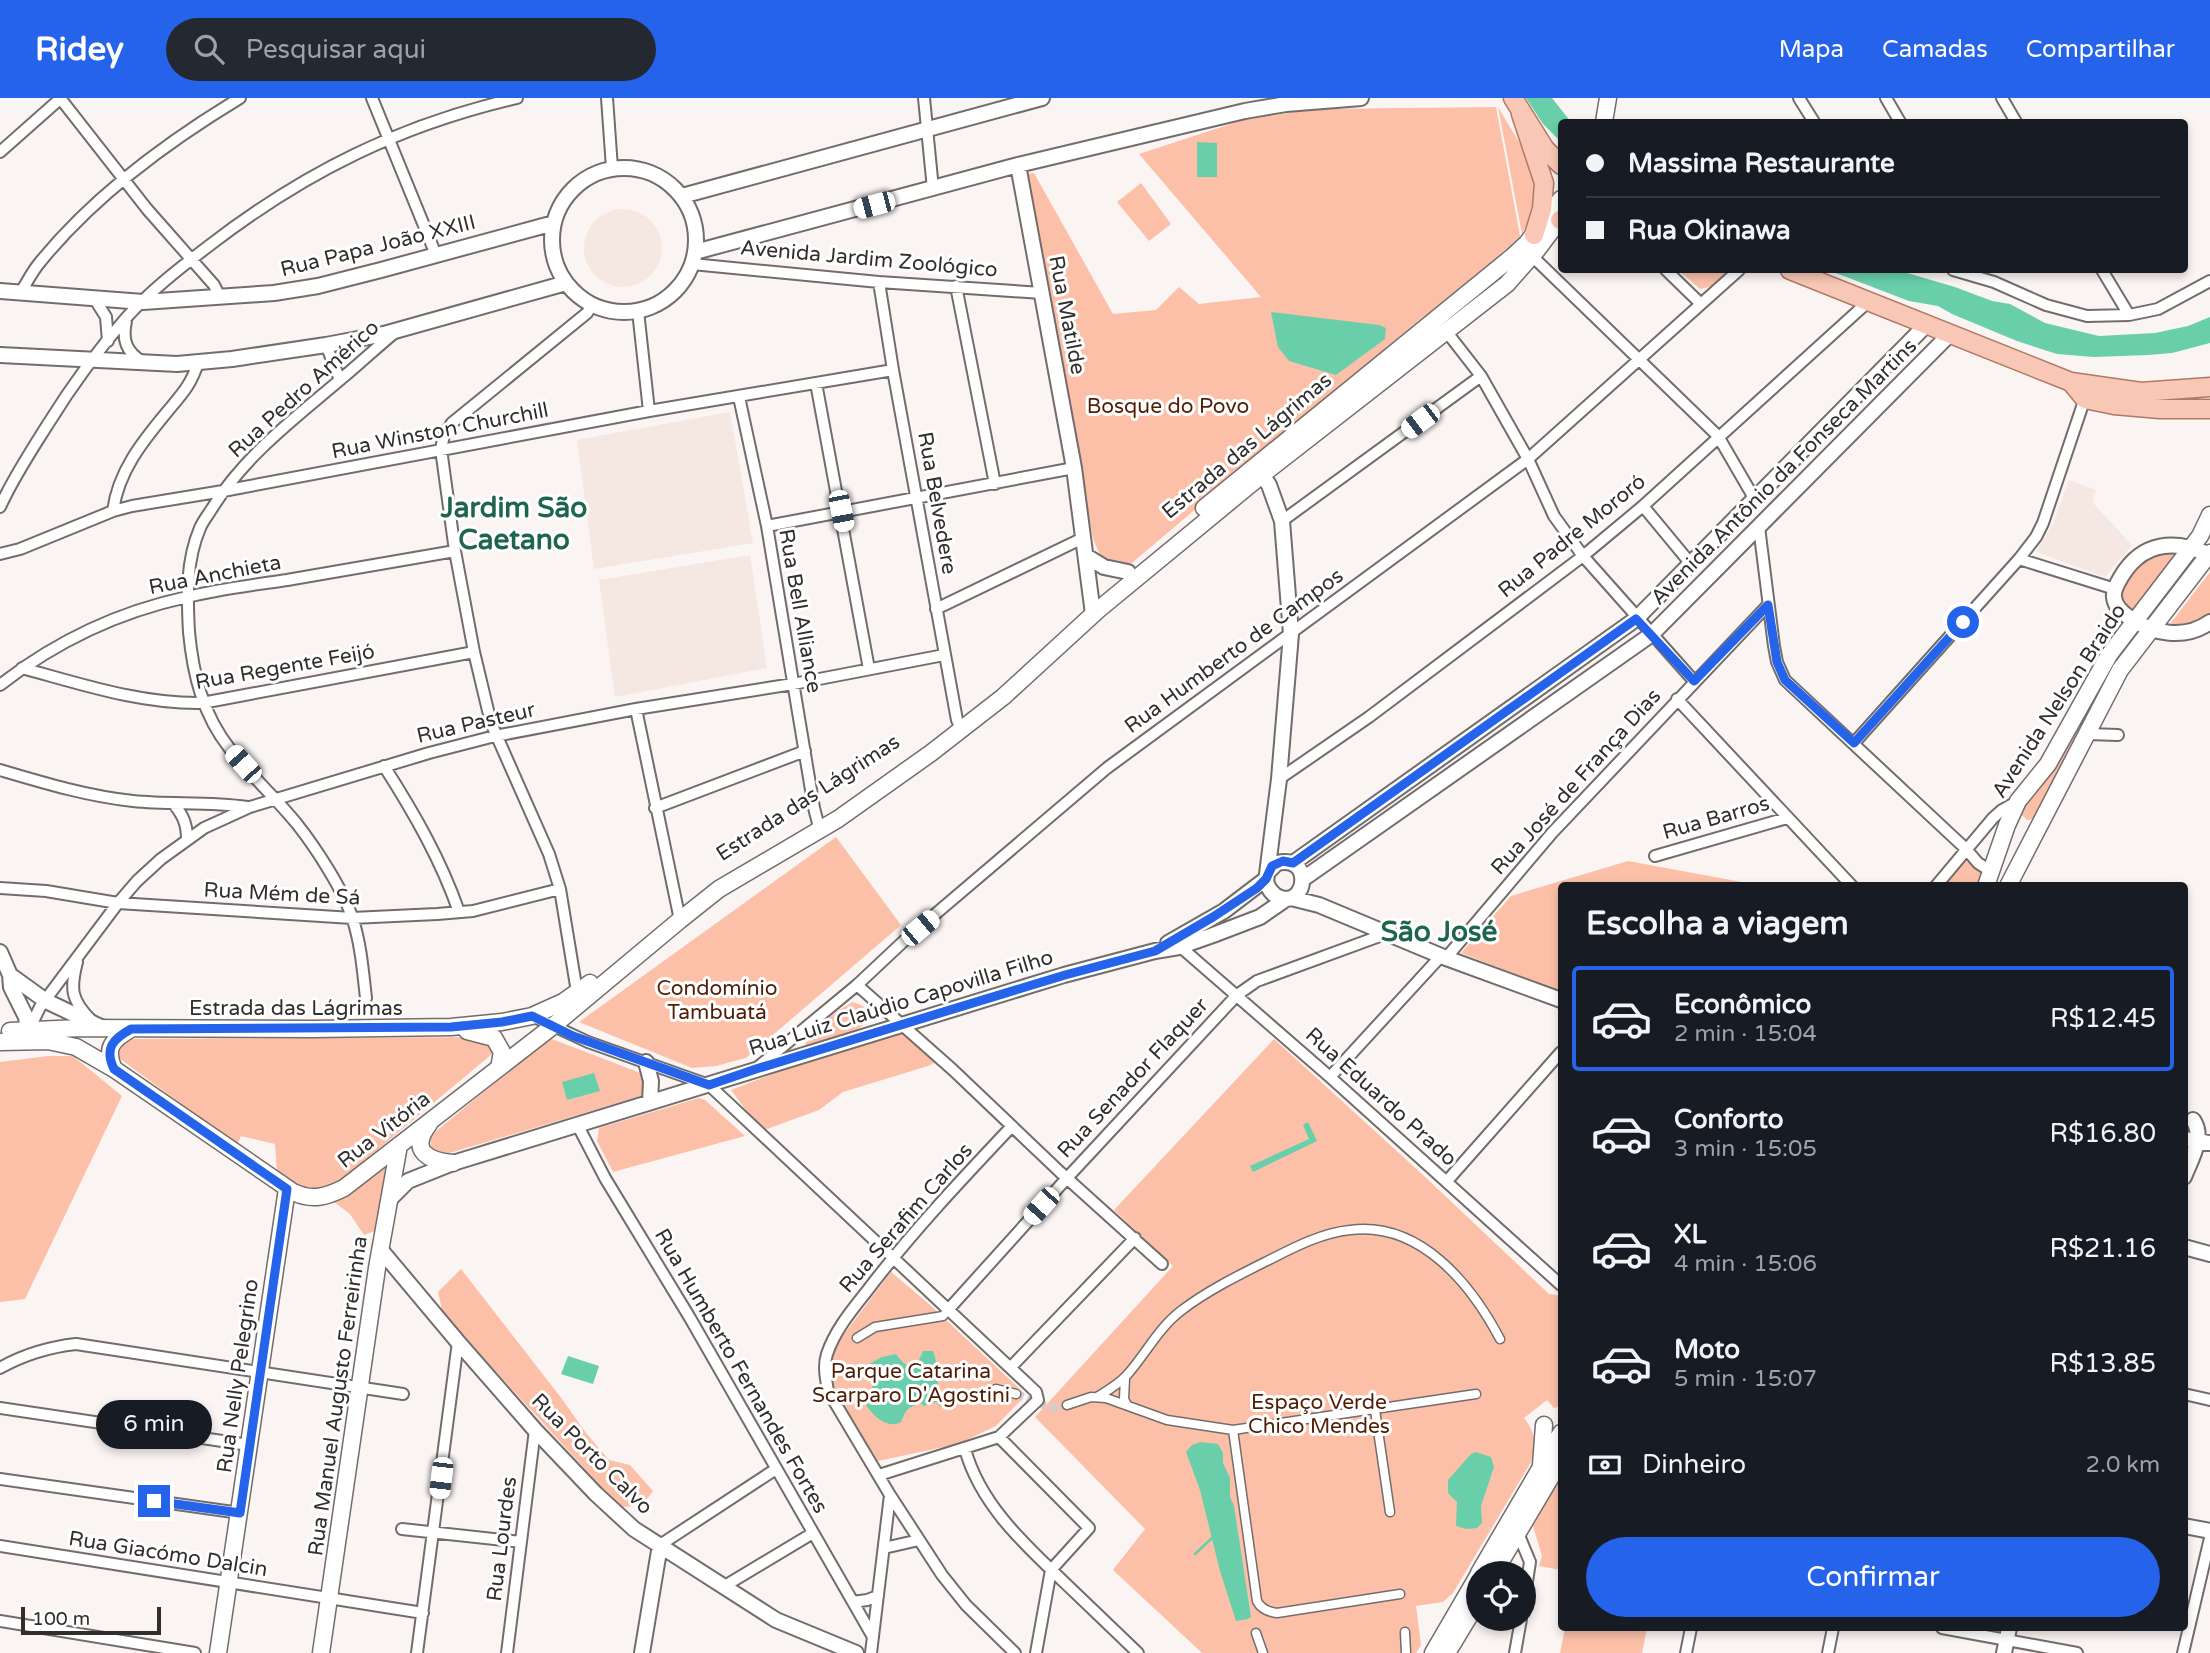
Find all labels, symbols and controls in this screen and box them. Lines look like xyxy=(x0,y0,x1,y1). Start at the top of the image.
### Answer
search box xyxy=(166,18,656,81)
text: Ridey xyxy=(35,30,124,69)
icon: search xyxy=(190,30,228,68)
text: Pesquisar aqui xyxy=(246,34,426,65)
text: Mapa xyxy=(1779,35,1844,64)
text: Camadas xyxy=(1882,35,1988,64)
text: Compartilhar xyxy=(2026,35,2175,64)
text: Massima Restaurante xyxy=(1628,148,1895,179)
car xyxy=(851,189,898,221)
street label: Rua Papa João XXIII xyxy=(278,210,478,282)
text: Rua Okinawa xyxy=(1628,215,1791,246)
street label: Avenida Jardim Zoológico xyxy=(739,235,999,283)
street label: Rua Matilde xyxy=(1043,253,1091,377)
street label: Rua Pedro Américo xyxy=(224,315,384,463)
street label: Avenida Antônio da Fonseca Martins xyxy=(1646,334,1922,610)
street label: Estrada das Lágrimas xyxy=(1157,368,1337,524)
park label: Bosque do Povo xyxy=(1087,394,1249,419)
street label: Rua Winston Churchill xyxy=(329,398,551,464)
car xyxy=(1397,400,1444,442)
street label: Rua Belvedere xyxy=(912,430,962,576)
street label: Rua Padre Mororó xyxy=(1493,469,1651,603)
car xyxy=(827,488,856,534)
district label: Jardim São Caetano xyxy=(440,491,587,557)
street label: Rua Bell Alliance xyxy=(773,527,827,695)
street label: Rua Anchieta xyxy=(147,550,283,600)
street label: Rua Humberto de Campos xyxy=(1120,563,1348,739)
street label: Avenida Nelson Braido xyxy=(1987,599,2131,803)
route start xyxy=(1947,606,1979,638)
street label: Rua Regente Feijó xyxy=(193,639,377,695)
street label: Rua José de França Dias xyxy=(1486,684,1666,880)
street label: Rua Pasteur xyxy=(414,697,538,749)
street label: Estrada das Lágrimas xyxy=(712,729,904,867)
car xyxy=(222,741,265,787)
street label: Rua Barros xyxy=(1660,791,1772,845)
street label: Rua Mém de Sá xyxy=(203,877,361,911)
text: Escolha a viagem xyxy=(1586,905,1849,943)
car xyxy=(898,906,943,950)
district label: São José xyxy=(1381,915,1497,949)
street label: Rua Luiz Claúdio Capovilla Filho xyxy=(746,945,1056,1061)
park label: Condomínio Tambuatá xyxy=(656,976,778,1025)
icon: car xyxy=(1590,987,1653,1050)
text: Econômico xyxy=(1674,989,1811,1020)
street label: Rua Senador Flaquer xyxy=(1052,993,1214,1163)
street label: Estrada das Lágrimas xyxy=(189,996,403,1021)
text: R$12.45 xyxy=(2050,1003,2156,1034)
text: 2 min · 15:04 xyxy=(1674,1020,1817,1048)
street label: Rua Eduardo Prado xyxy=(1300,1022,1462,1172)
street label: Rua Vitória xyxy=(333,1086,435,1174)
icon: car xyxy=(1590,1102,1653,1165)
text: Conforto xyxy=(1674,1104,1783,1135)
text: R$16.80 xyxy=(2050,1118,2156,1149)
text: 3 min · 15:05 xyxy=(1674,1135,1817,1163)
street label: Rua Serafim Carlos xyxy=(834,1138,978,1298)
car xyxy=(1020,1183,1063,1229)
icon: car xyxy=(1590,1217,1653,1280)
text: XL xyxy=(1674,1219,1706,1250)
street label: Rua Humberto Fernandes Fortes xyxy=(649,1224,833,1518)
text: R$21.16 xyxy=(2049,1233,2156,1264)
street label: Rua Manuel Augusto Ferreirinha xyxy=(303,1234,373,1558)
text: 4 min · 15:06 xyxy=(1674,1250,1817,1278)
street label: Rua Nelly Pelegrino xyxy=(212,1277,264,1475)
icon: car xyxy=(1590,1332,1653,1395)
text: Moto xyxy=(1674,1334,1740,1365)
text: R$13.85 xyxy=(2050,1348,2156,1379)
park label: Parque Catarina Scarparo D'Agostini xyxy=(812,1359,1010,1408)
text: 5 min · 15:07 xyxy=(1674,1365,1817,1393)
street label: Rua Porto Calvo xyxy=(526,1388,658,1520)
park label: Espaço Verde Chico Mendes xyxy=(1248,1390,1390,1439)
callout: 6 min xyxy=(96,1400,212,1448)
text: 6 min xyxy=(123,1410,185,1438)
icon: cash xyxy=(1586,1446,1624,1484)
text: Dinheiro xyxy=(1642,1449,1746,1480)
text: 2.0 km xyxy=(2086,1451,2160,1479)
car xyxy=(429,1456,454,1500)
street label: Rua Lourdes xyxy=(482,1475,522,1603)
route end xyxy=(138,1485,170,1517)
street label: Rua Giacómo Dalcin xyxy=(67,1526,269,1582)
button: Confirmar xyxy=(1586,1537,2160,1617)
map controls xyxy=(1466,1561,1536,1631)
button: locate xyxy=(1466,1561,1536,1631)
scale bar xyxy=(21,1604,161,1636)
text: 100 m xyxy=(32,1608,90,1630)

